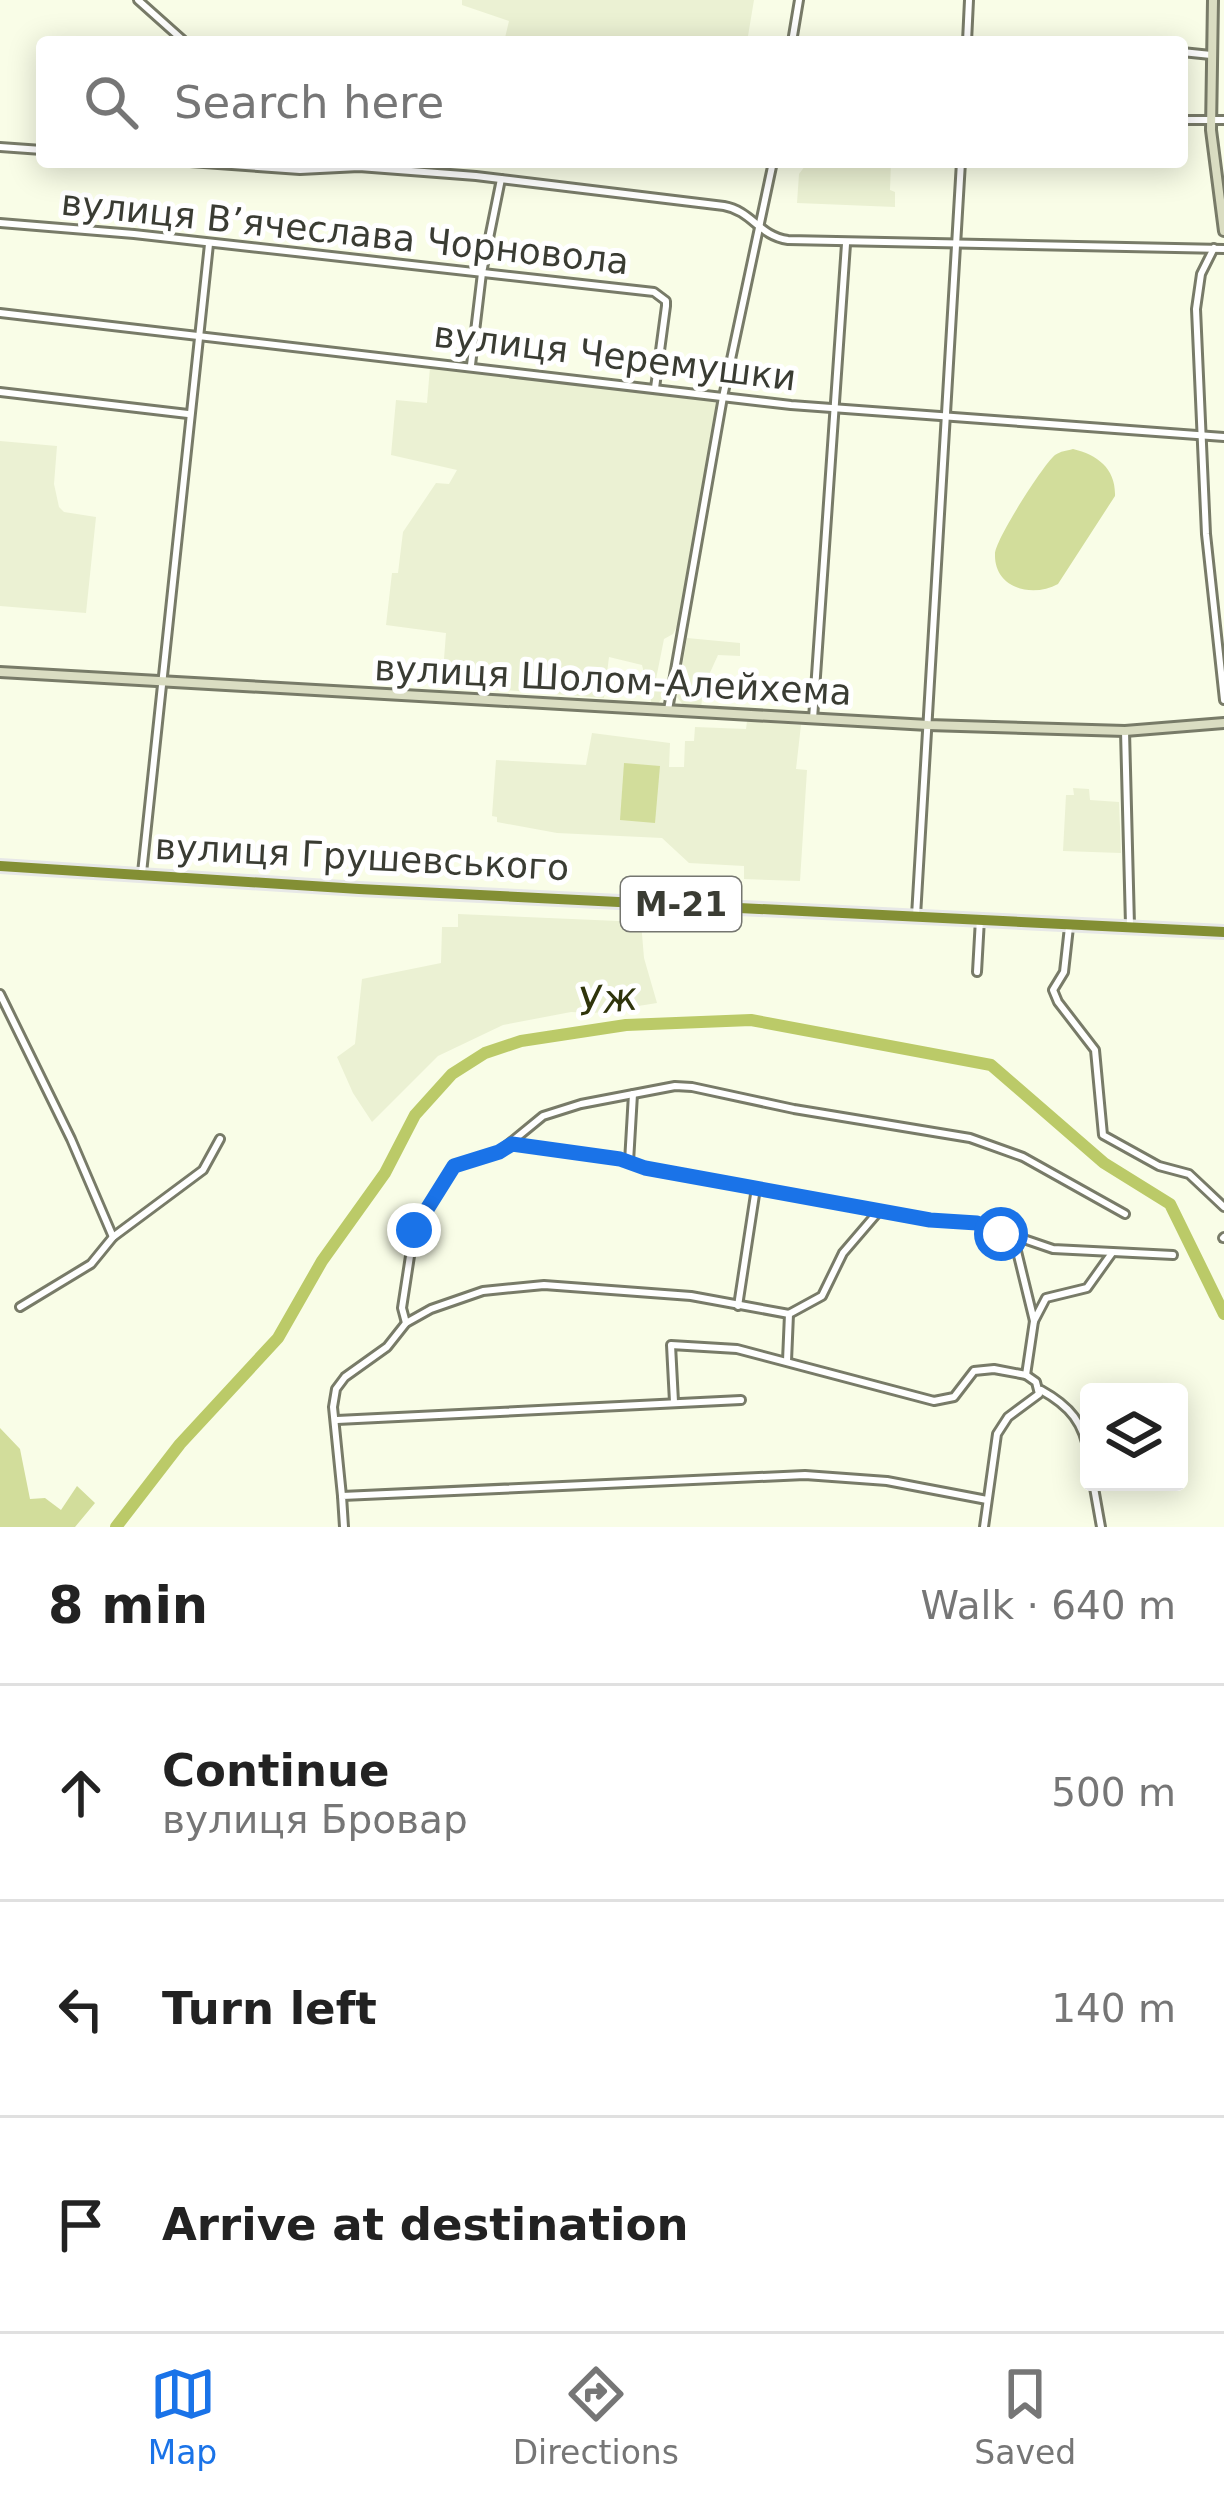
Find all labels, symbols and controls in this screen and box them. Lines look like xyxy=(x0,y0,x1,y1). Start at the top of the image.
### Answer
search box xyxy=(36,36,1188,168)
icon: search xyxy=(78,69,144,135)
text: Search here xyxy=(174,76,444,129)
street label: вулиця Вʼячеслава Чорновола xyxy=(59,182,631,282)
street label: вулиця Черемушки xyxy=(431,313,799,399)
street label: вулиця Шолом-Алейхема xyxy=(373,647,853,713)
street label: вулиця Грушевського xyxy=(154,826,570,888)
road number: М-21 xyxy=(621,877,741,931)
water label: Уж xyxy=(576,974,640,1024)
route end xyxy=(387,1203,441,1257)
route start xyxy=(974,1207,1028,1261)
map controls xyxy=(1080,1383,1188,1491)
button: layers xyxy=(1080,1383,1188,1491)
text: 8 min xyxy=(48,1576,208,1635)
text: Walk · 640 m xyxy=(921,1583,1176,1628)
text: Continue xyxy=(162,1744,390,1797)
icon: ahead xyxy=(48,1760,114,1826)
text: 500 m xyxy=(1051,1770,1176,1815)
text: вулиця Бровар xyxy=(162,1797,468,1842)
icon: left xyxy=(48,1976,114,2042)
text: Turn left xyxy=(162,1982,377,2035)
text: 140 m xyxy=(1051,1986,1176,2031)
icon: arrive xyxy=(48,2192,114,2258)
text: Arrive at destination xyxy=(162,2198,688,2251)
tab: Map xyxy=(148,2361,217,2472)
tab: Directions xyxy=(513,2361,679,2472)
tab: Saved xyxy=(974,2361,1076,2472)

